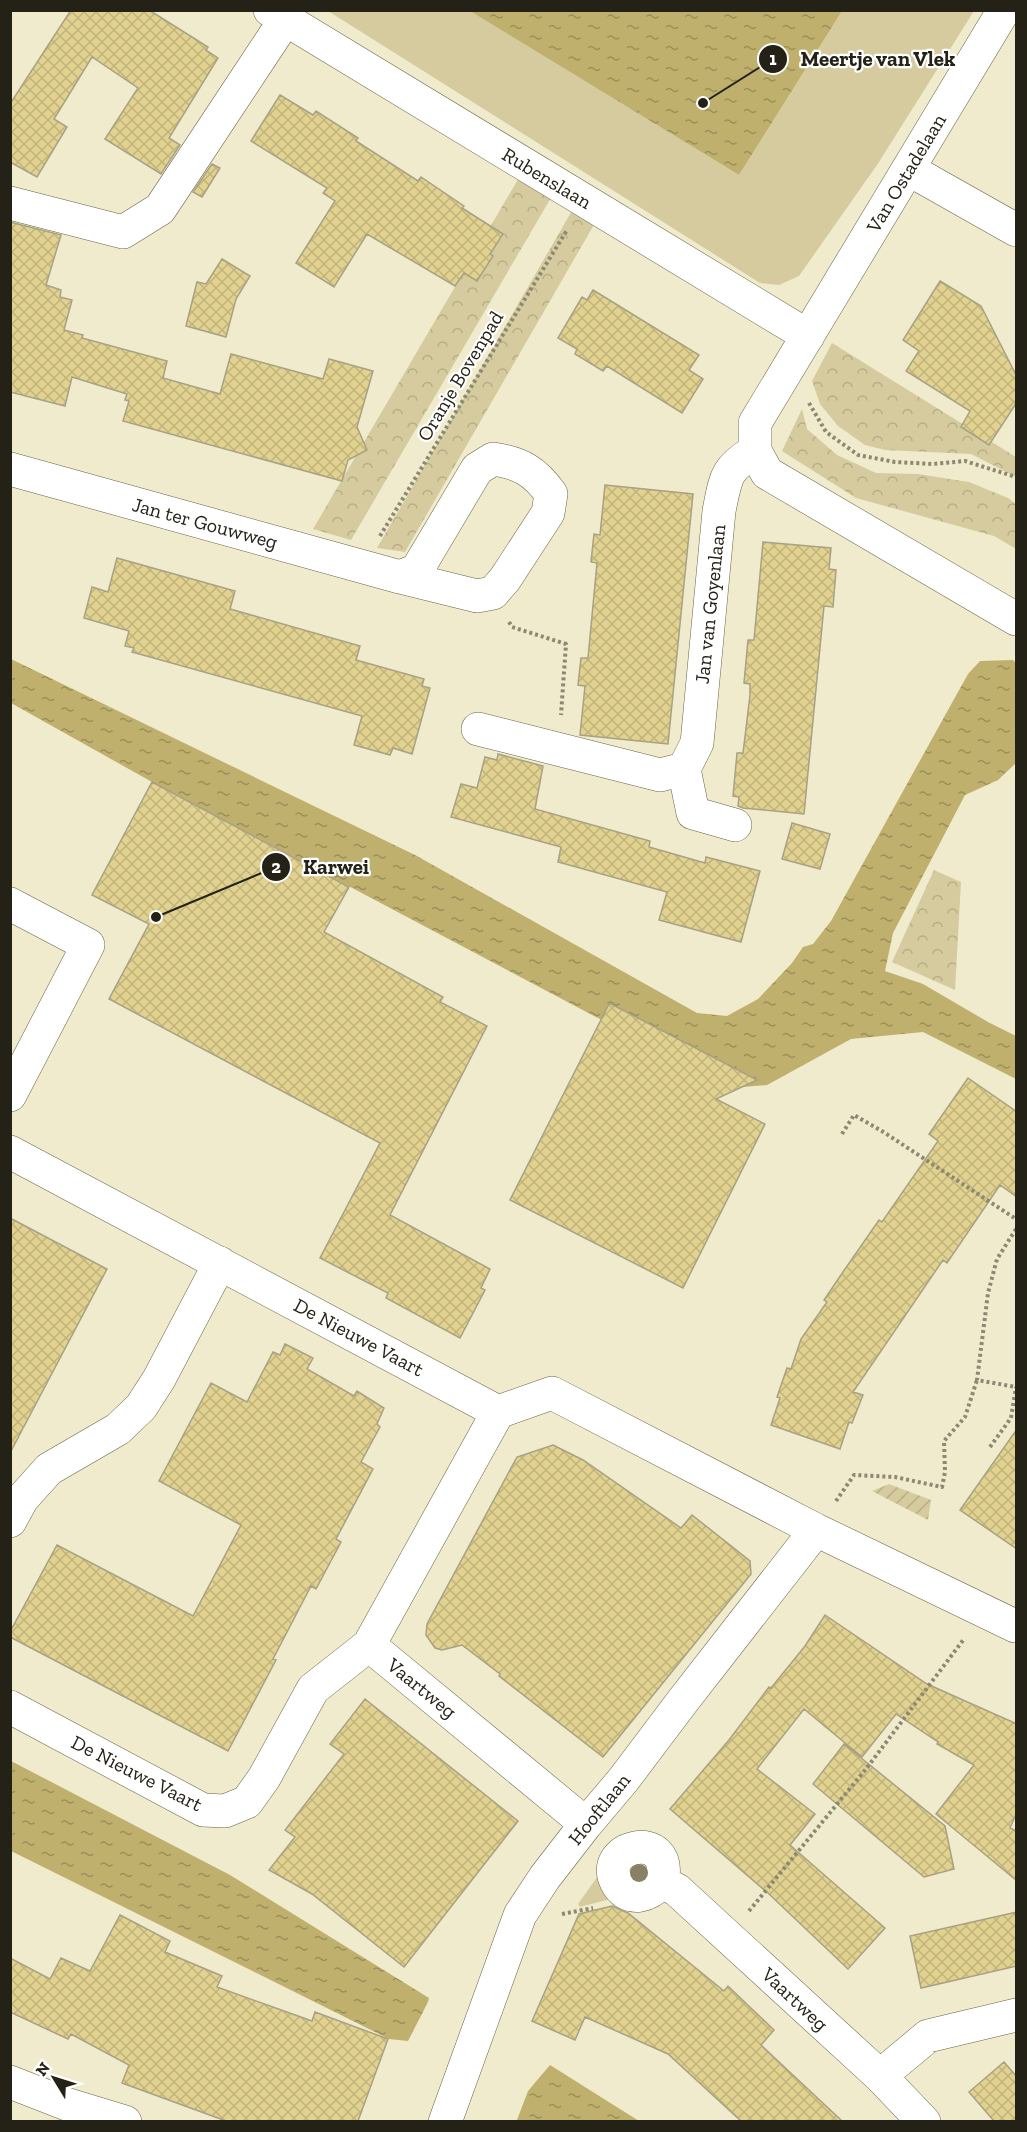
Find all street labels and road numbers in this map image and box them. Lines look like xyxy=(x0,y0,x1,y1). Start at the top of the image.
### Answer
street label: Van Ostadelaan xyxy=(861,109,951,238)
street label: Rubenslaan xyxy=(498,142,596,214)
street label: Oranje Bovenpad xyxy=(412,307,508,445)
street label: Jan ter Gouwweg xyxy=(130,492,280,554)
street label: Jan van Goyenlaan xyxy=(690,523,730,685)
street label: De Nieuwe Vaart xyxy=(290,1293,429,1382)
street label: Vaartweg xyxy=(382,1652,462,1723)
street label: De Nieuwe Vaart xyxy=(68,1730,207,1817)
street label: Hooftlaan xyxy=(563,1768,635,1850)
street label: Vaartweg xyxy=(756,1961,833,2036)

